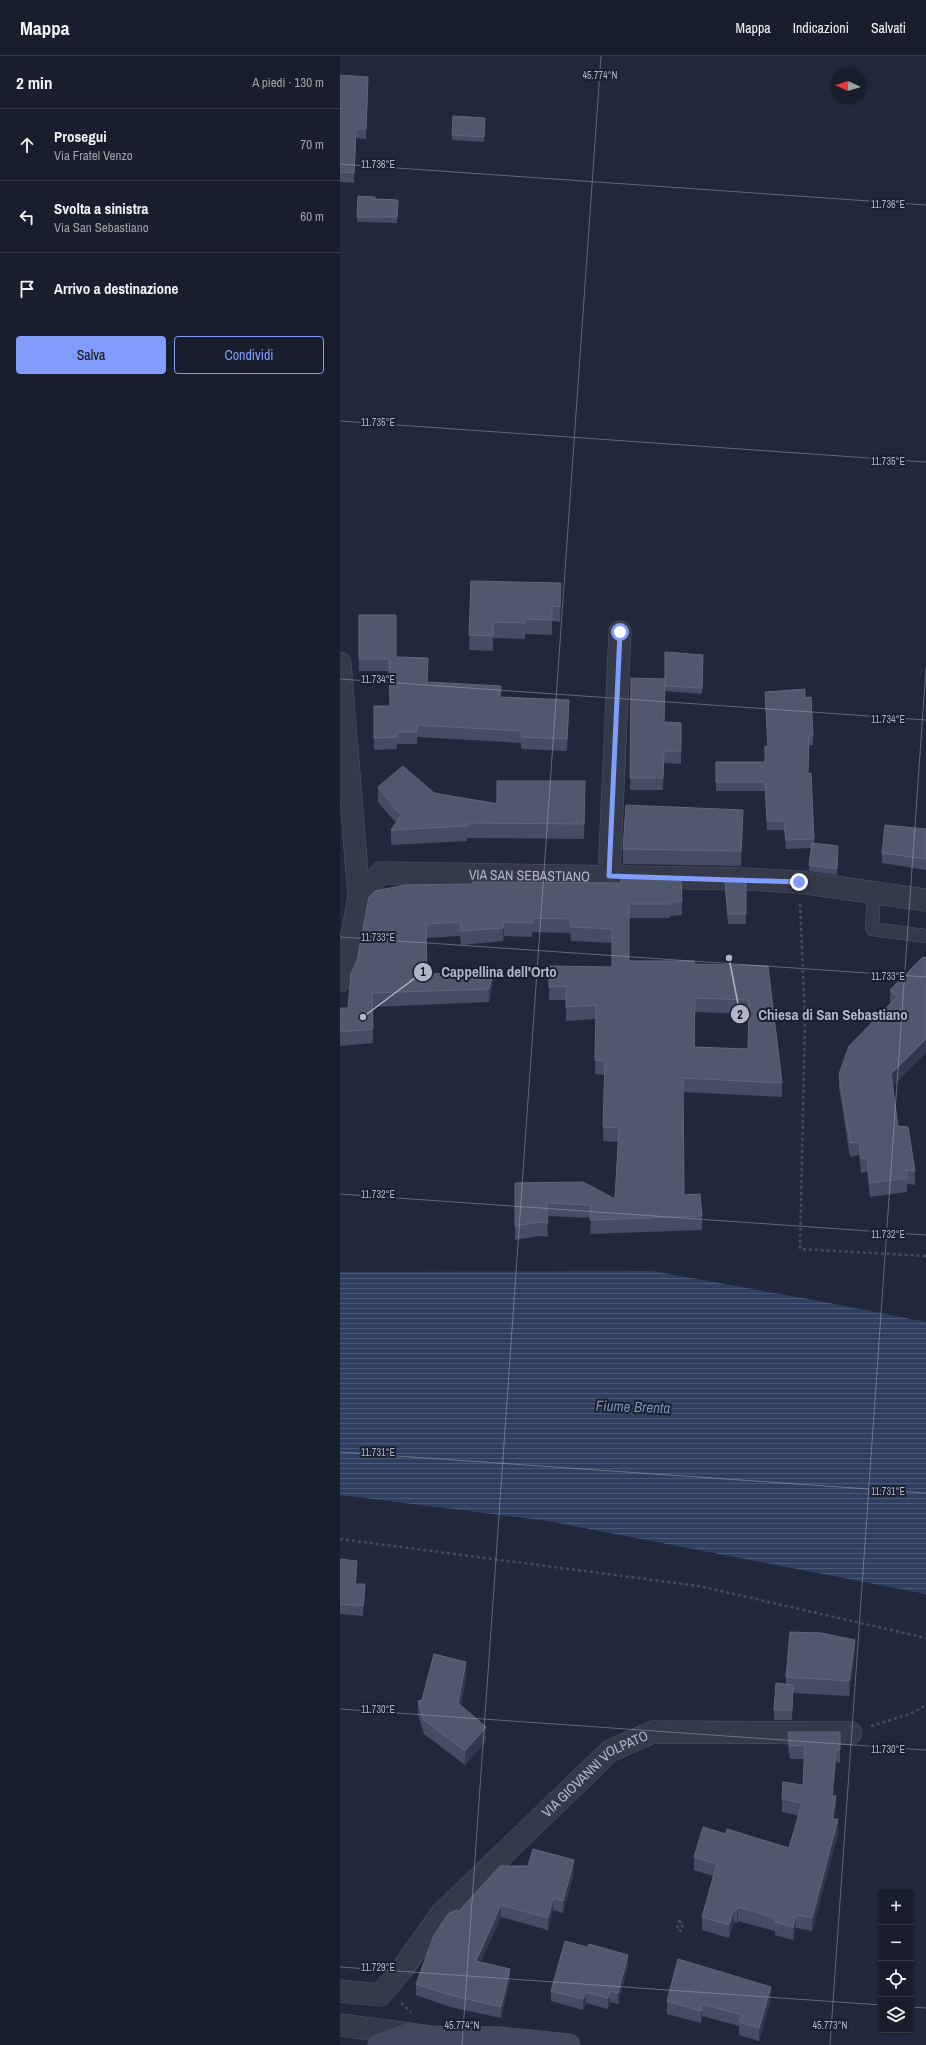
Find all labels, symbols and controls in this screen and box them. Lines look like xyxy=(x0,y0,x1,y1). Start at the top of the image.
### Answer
text: Mappa xyxy=(20,15,69,41)
text: Mappa xyxy=(736,19,771,37)
text: Indicazioni xyxy=(793,19,849,37)
text: Salvati xyxy=(871,19,906,37)
north arrow xyxy=(830,68,866,104)
text: 45.774°N xyxy=(583,69,618,82)
text: 2 min xyxy=(16,71,52,94)
text: A piedi · 130 m xyxy=(252,74,324,91)
text: Prosegui xyxy=(54,126,107,147)
icon: ahead xyxy=(16,134,38,156)
text: 70 m xyxy=(300,136,324,153)
text: Via Fratel Venzo xyxy=(54,147,133,164)
text: 11.736°E xyxy=(361,158,395,171)
text: Svolta a sinistra xyxy=(54,198,148,219)
text: 11.736°E xyxy=(871,198,905,211)
icon: left xyxy=(16,206,38,228)
text: 60 m xyxy=(300,208,324,225)
text: Via San Sebastiano xyxy=(54,219,149,236)
icon: arrive xyxy=(16,278,38,300)
text: Arrivo a destinazione xyxy=(54,278,178,299)
button: Salva xyxy=(16,336,166,374)
button: Condividi xyxy=(174,336,324,374)
text: 11.735°E xyxy=(361,416,395,429)
text: 11.735°E xyxy=(871,455,905,468)
route start xyxy=(611,623,629,641)
text: 11.734°E xyxy=(361,673,395,686)
text: 11.734°E xyxy=(871,713,905,726)
street label: VIA SAN SEBASTIANO xyxy=(469,865,590,885)
route end xyxy=(790,873,808,891)
text: 11.733°E xyxy=(361,931,395,944)
callout: Cappellina dell'Orto xyxy=(413,959,565,986)
text: Cappellina dell'Orto xyxy=(441,961,557,982)
text: 1 xyxy=(420,964,426,980)
text: 11.733°E xyxy=(871,970,905,983)
callout: Chiesa di San Sebastiano xyxy=(730,1001,916,1028)
text: Chiesa di San Sebastiano xyxy=(758,1004,908,1025)
text: 2 xyxy=(737,1007,743,1023)
text: 11.732°E xyxy=(361,1188,395,1201)
text: 11.732°E xyxy=(871,1228,905,1241)
water label: Fiume Brenta xyxy=(595,1395,671,1418)
text: 11.731°E xyxy=(361,1446,395,1459)
text: 11.731°E xyxy=(871,1485,905,1498)
text: 11.730°E xyxy=(361,1703,395,1716)
street label: VIA GIOVANNI VOLPATO xyxy=(538,1726,651,1821)
text: 11.730°E xyxy=(871,1743,905,1756)
map controls xyxy=(878,1889,914,2033)
button: + xyxy=(878,1889,914,1925)
button: − xyxy=(878,1925,914,1961)
text: 11.729°E xyxy=(361,1961,395,1974)
button: locate xyxy=(878,1961,914,1997)
button: layers xyxy=(878,1997,914,2033)
text: 45.774°N xyxy=(445,2019,480,2032)
text: 45.773°N xyxy=(813,2019,848,2032)

